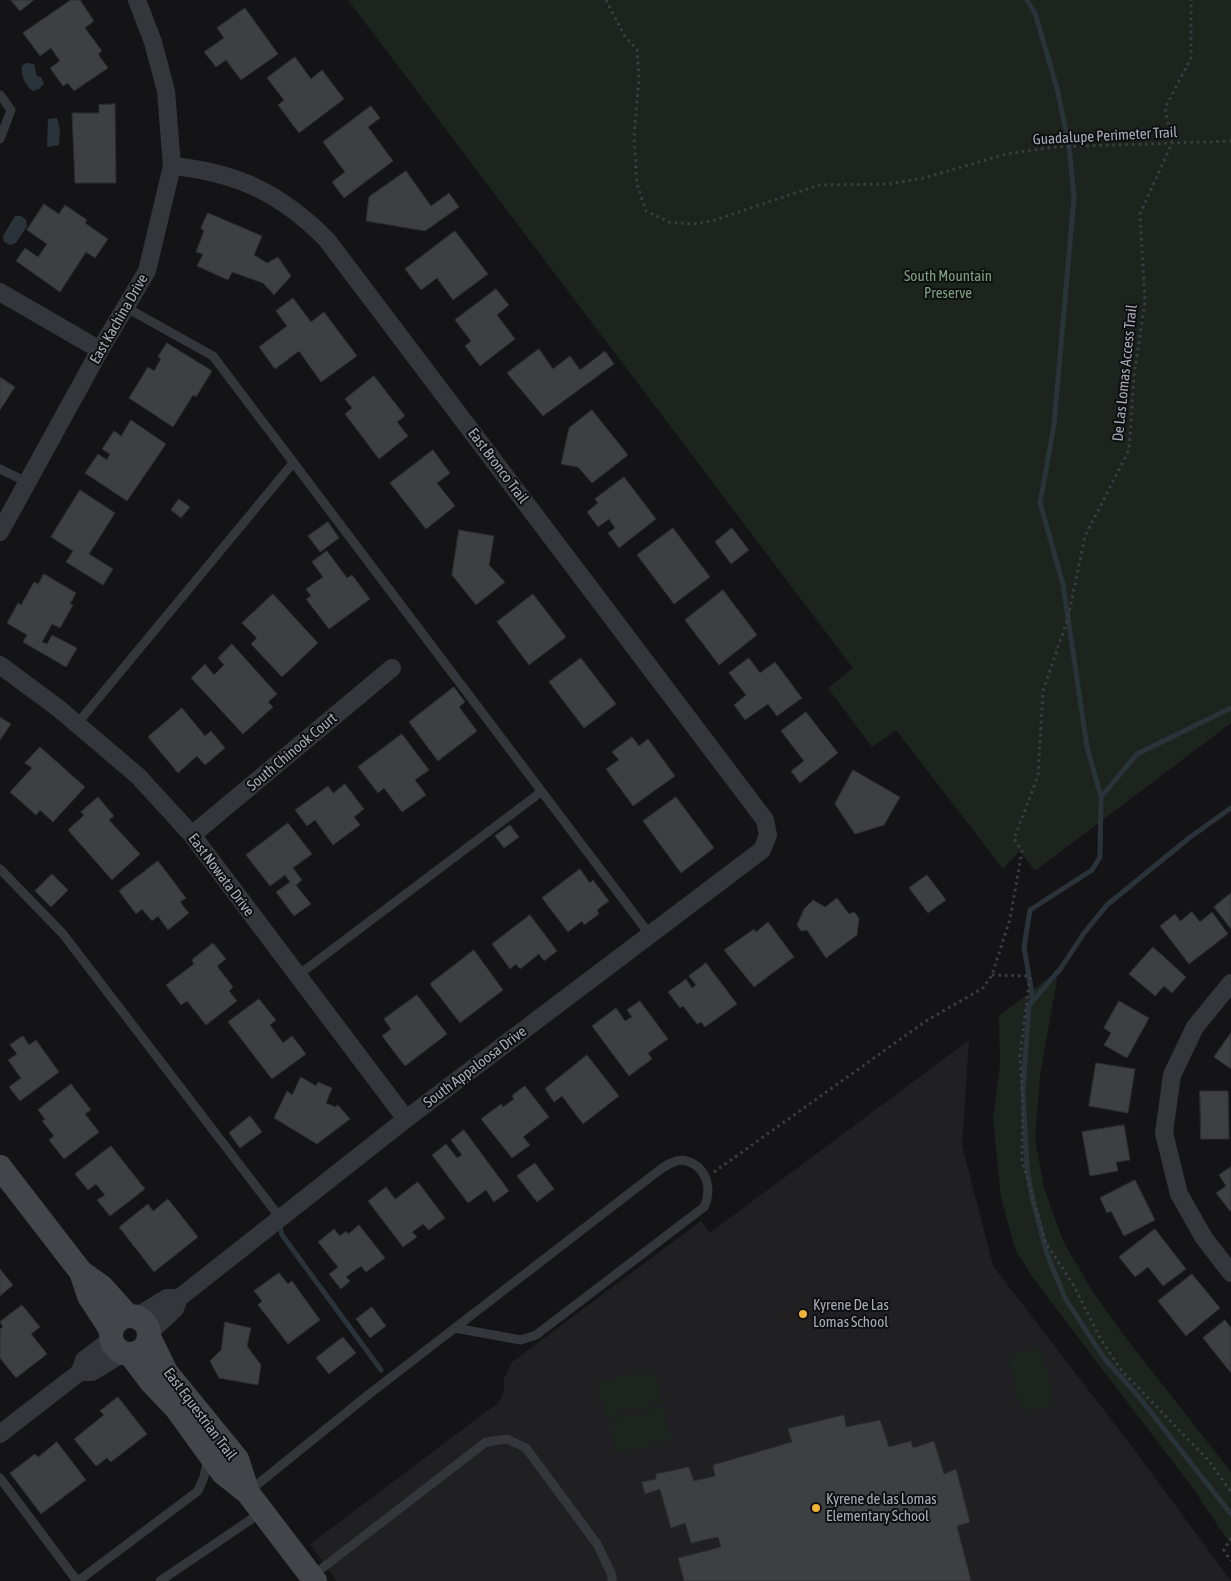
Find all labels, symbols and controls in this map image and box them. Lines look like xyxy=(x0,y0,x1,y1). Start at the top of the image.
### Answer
street label: Guadalupe Perimeter Trail xyxy=(1032,123,1178,149)
park label: South Mountain Preserve xyxy=(904,267,992,302)
street label: East Kachina Drive xyxy=(86,271,152,367)
street label: De Las Lomas Access Trail xyxy=(1109,304,1141,442)
street label: East Bronco Trail xyxy=(464,425,532,507)
street label: South Chinook Court xyxy=(244,709,340,795)
street label: East Nowata Drive xyxy=(184,830,258,920)
street label: South Appaloosa Drive xyxy=(420,1022,530,1112)
place label: Kyrene De Las Lomas School xyxy=(813,1296,889,1331)
marker: Kyrene De Las Lomas School xyxy=(797,1308,809,1320)
street label: East Equestrian Trail xyxy=(160,1364,240,1464)
place label: Kyrene de las Lomas Elementary School xyxy=(826,1490,937,1525)
marker: Kyrene de las Lomas Elementary School xyxy=(810,1502,822,1514)

